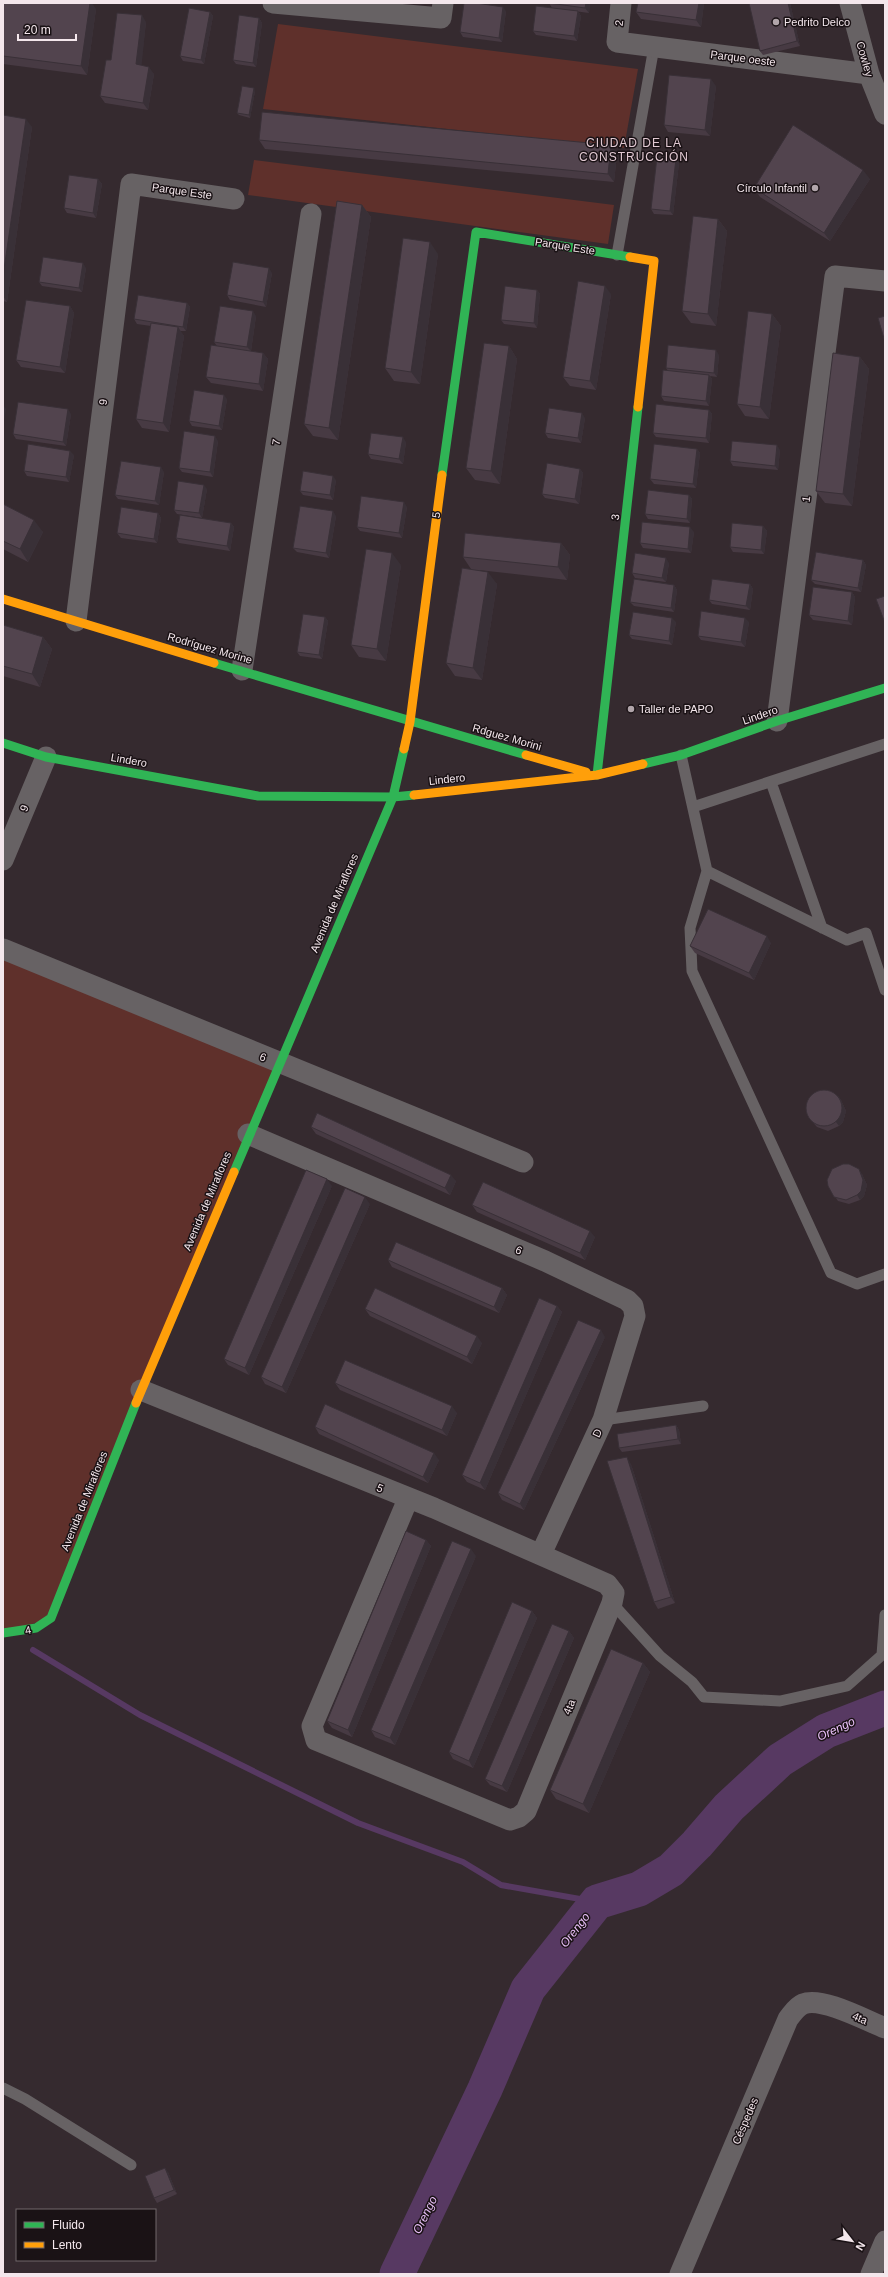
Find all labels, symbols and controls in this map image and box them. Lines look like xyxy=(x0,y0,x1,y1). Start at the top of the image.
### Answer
scale bar xyxy=(18,16,76,42)
place label: Pedrito Delco xyxy=(784,16,850,28)
marker: Pedrito Delco xyxy=(771,17,781,27)
street label: 2 xyxy=(613,19,625,27)
text: 20 m xyxy=(24,23,51,37)
street label: Cowley xyxy=(854,40,876,78)
street label: Parque oeste xyxy=(710,48,776,68)
district label: CIUDAD DE LA CONSTRUCCIÓN xyxy=(579,136,689,164)
street label: Parque Este xyxy=(151,181,213,201)
place label: Círculo Infantil xyxy=(737,182,807,194)
marker: Círculo Infantil xyxy=(810,183,820,193)
street label: Parque Este xyxy=(534,235,596,257)
street label: 9 xyxy=(97,398,109,406)
street label: 7 xyxy=(270,438,282,446)
street label: 1 xyxy=(800,495,812,503)
street label: 5 xyxy=(430,511,442,519)
street label: 3 xyxy=(609,513,621,521)
street label: Rodríguez Morine xyxy=(166,630,254,666)
place label: Taller de PAPO xyxy=(639,703,714,715)
street label: Lindero xyxy=(741,703,779,727)
marker: Taller de PAPO xyxy=(626,704,636,714)
street label: Rdguez Morini xyxy=(471,721,543,753)
street label: Lindero xyxy=(110,751,148,769)
street label: Lindero xyxy=(428,771,466,787)
street label: 9 xyxy=(17,803,31,813)
street label: Avenida de Miraflores xyxy=(308,851,360,954)
street label: 6 xyxy=(258,1050,268,1064)
street label: Avenida de Miraflores xyxy=(181,1149,233,1252)
street label: 6 xyxy=(514,1243,524,1257)
street label: D xyxy=(590,1427,604,1439)
street label: Avenida de Miraflores xyxy=(59,1449,110,1552)
street label: 5 xyxy=(375,1481,385,1495)
street label: 4 xyxy=(24,1624,32,1636)
street label: 4ta xyxy=(561,1697,578,1716)
water label: Orengo xyxy=(815,1714,857,1744)
water label: Orengo xyxy=(557,1910,593,1950)
street label: 4ta xyxy=(851,2009,870,2027)
street label: Céspedes xyxy=(730,2095,760,2146)
water label: Orengo xyxy=(410,2194,440,2236)
legend xyxy=(16,2209,156,2261)
text: Fluido xyxy=(52,2218,85,2232)
north arrow xyxy=(832,2221,872,2261)
text: Lento xyxy=(52,2238,82,2252)
text: N xyxy=(853,2240,868,2253)

